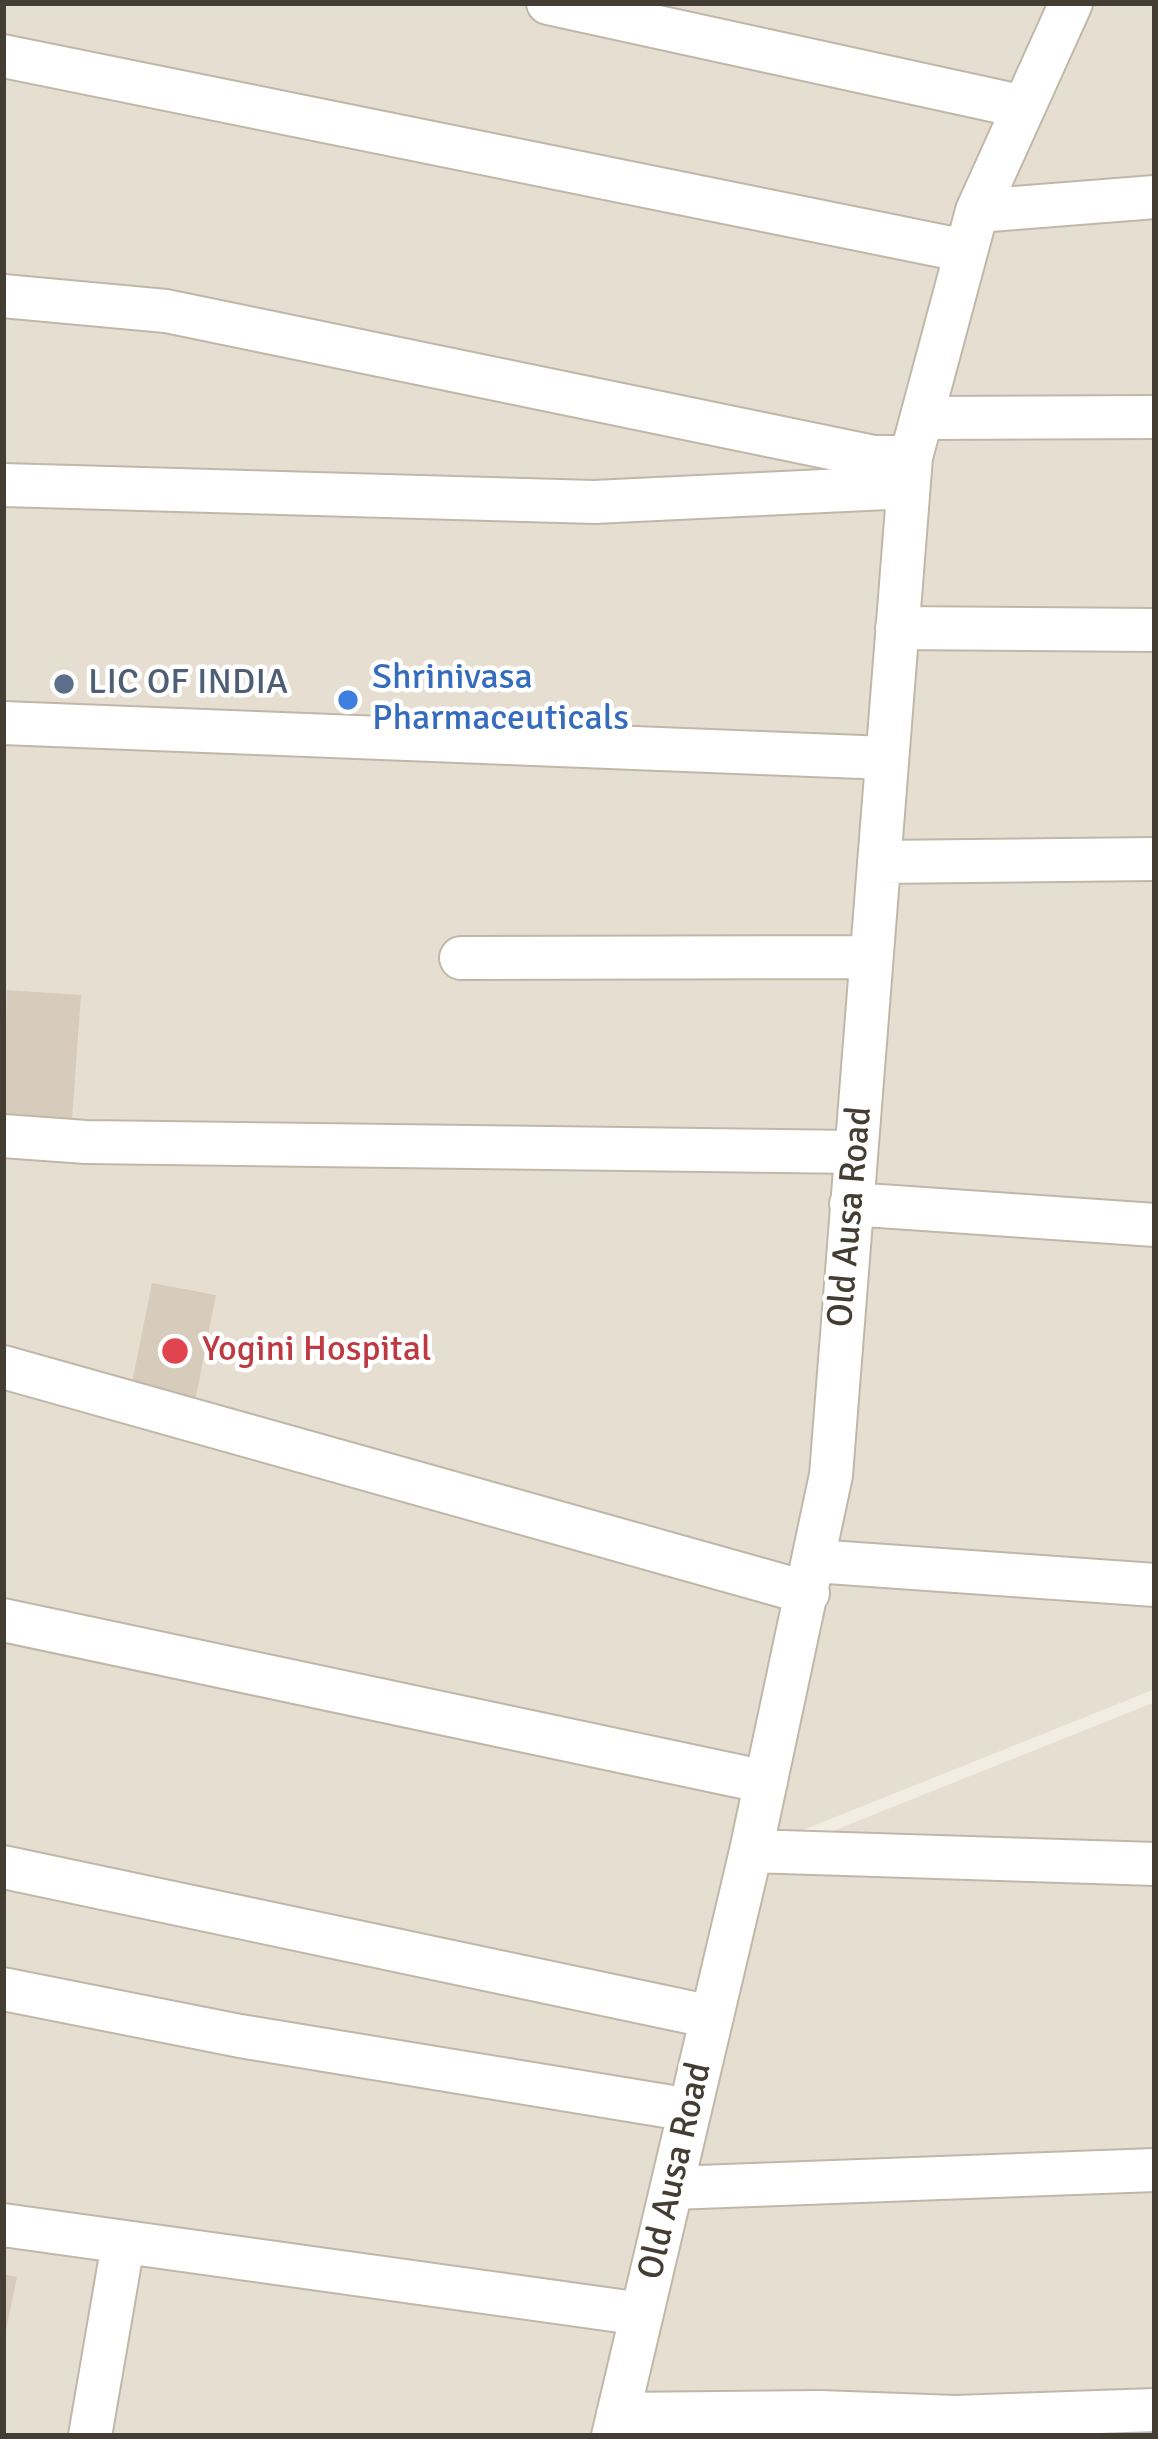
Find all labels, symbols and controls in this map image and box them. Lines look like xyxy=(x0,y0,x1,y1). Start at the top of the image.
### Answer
place label: Shrinivasa Pharmaceuticals xyxy=(372,657,629,742)
place label: LIC OF INDIA xyxy=(88,662,288,706)
marker: LIC OF INDIA xyxy=(51,671,77,697)
marker: Shrinivasa Pharmaceuticals xyxy=(335,687,361,713)
street label: Old Ausa Road xyxy=(820,1105,882,1329)
place label: Yogini Hospital xyxy=(202,1329,432,1373)
marker: Yogini Hospital xyxy=(159,1335,191,1367)
street label: Old Ausa Road xyxy=(630,2058,722,2284)

